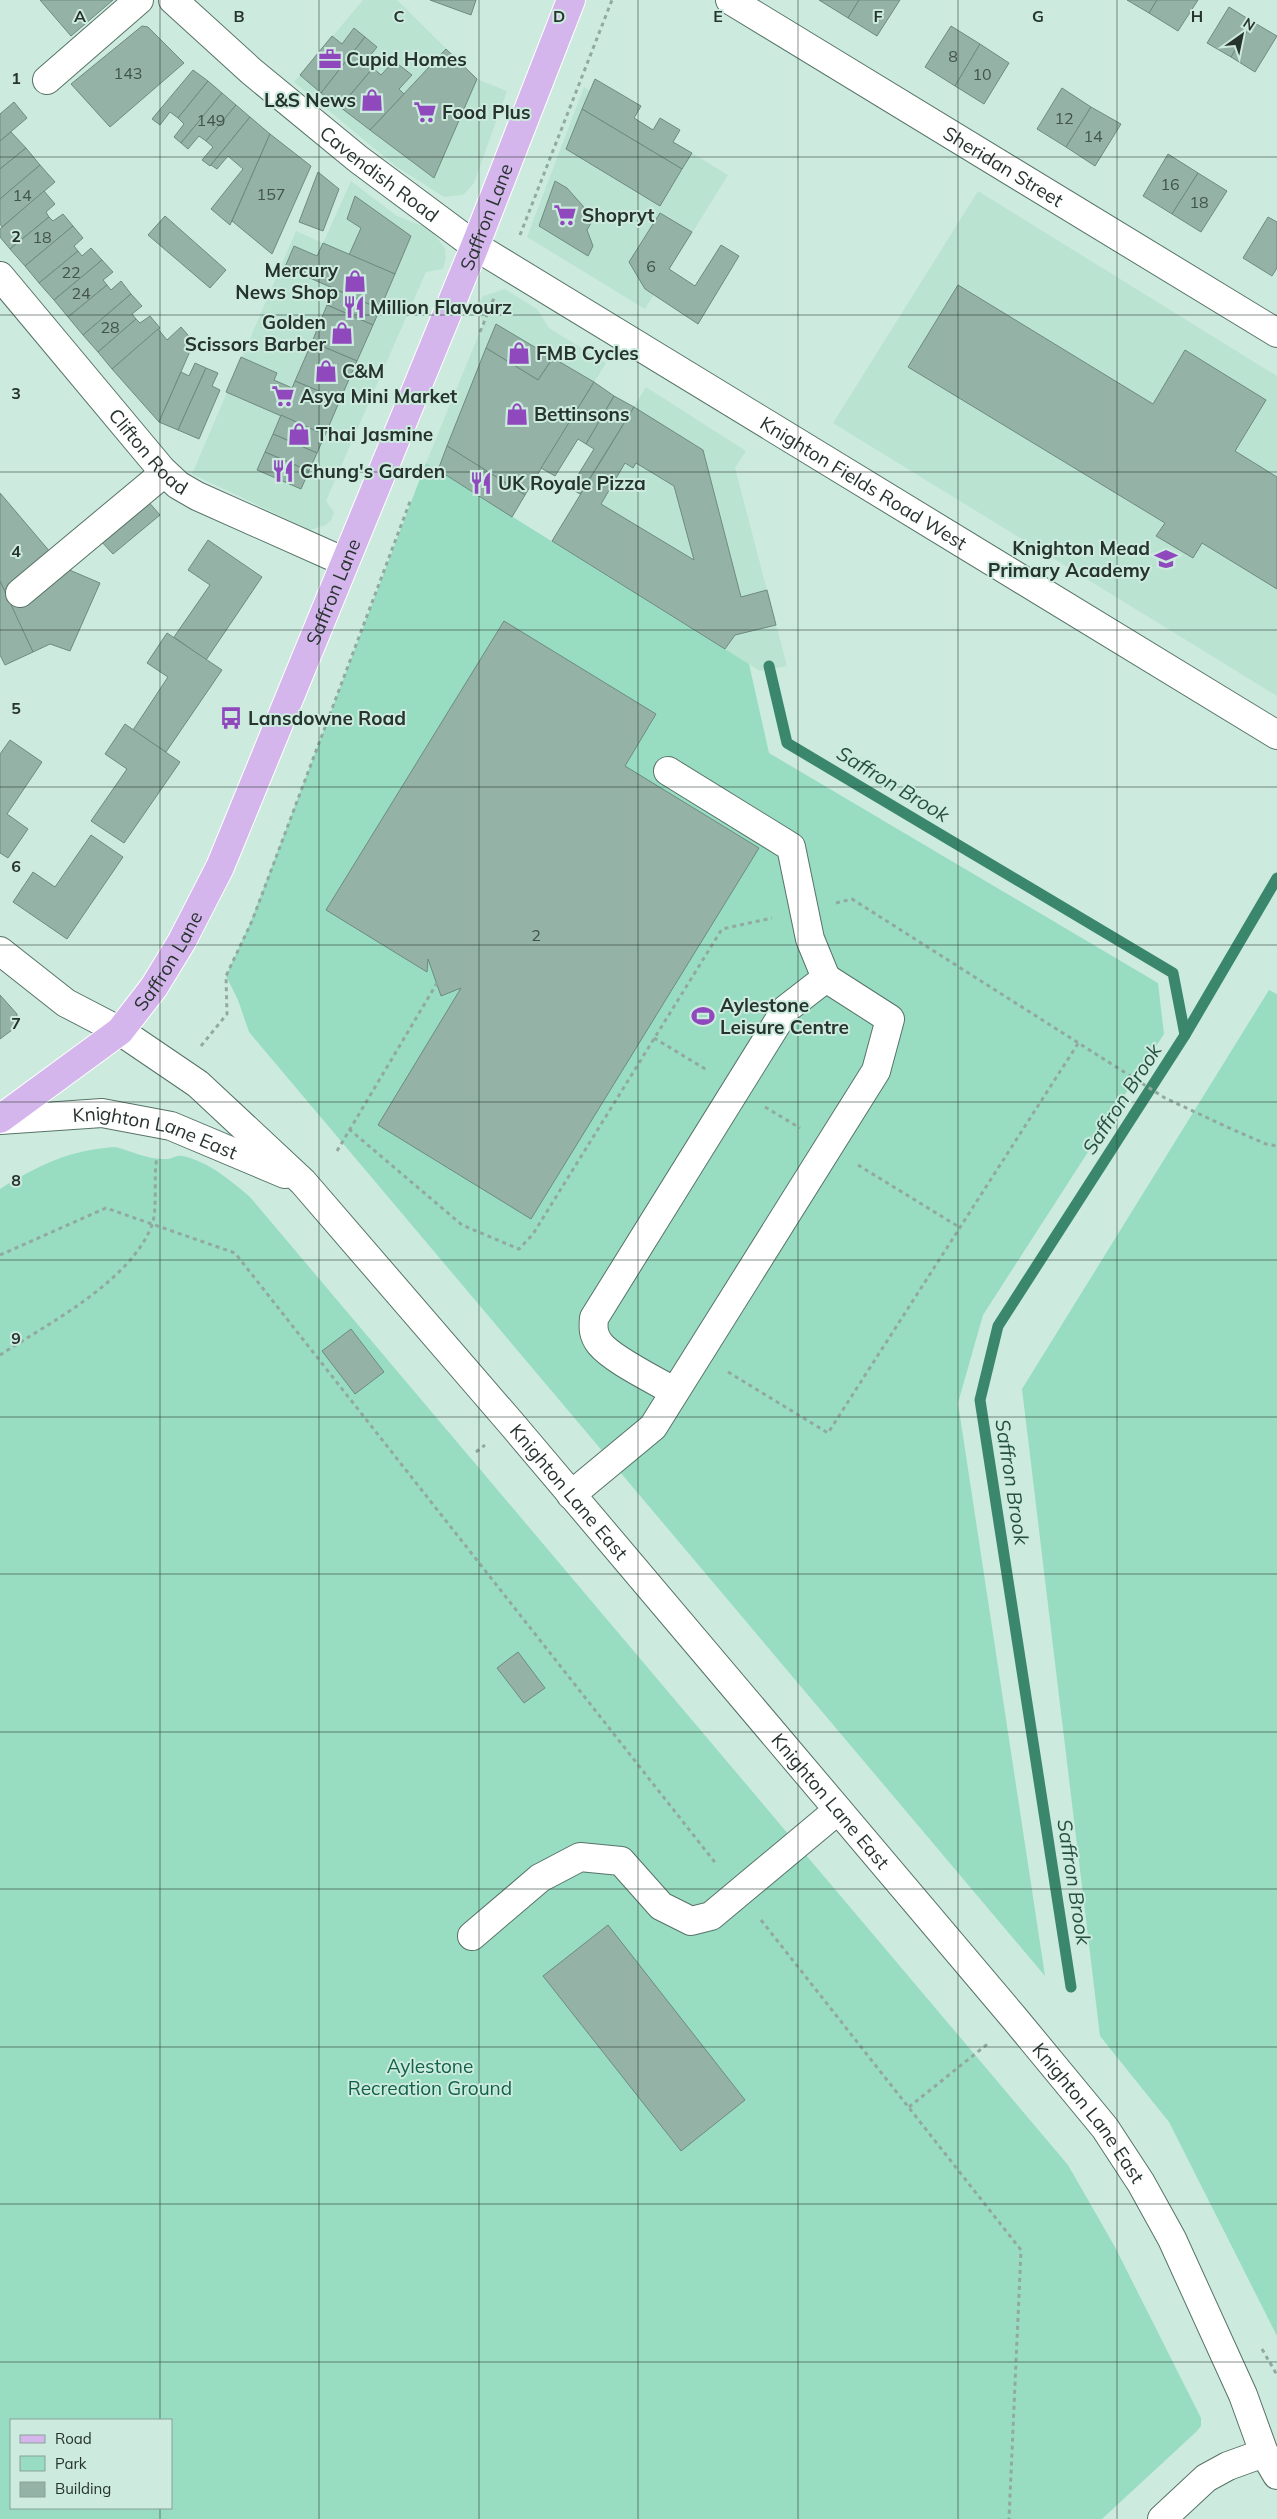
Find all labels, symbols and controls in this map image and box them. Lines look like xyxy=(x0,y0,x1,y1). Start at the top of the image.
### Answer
text: A xyxy=(74,6,86,26)
text: B xyxy=(233,6,245,26)
text: C xyxy=(394,6,405,26)
text: D xyxy=(553,6,565,26)
text: E xyxy=(713,6,723,26)
text: F xyxy=(873,6,883,26)
text: G xyxy=(1032,6,1044,26)
text: H xyxy=(1191,6,1203,26)
north arrow xyxy=(1217,10,1267,60)
text: N xyxy=(1240,14,1258,35)
office icon: Cupid Homes xyxy=(317,46,343,72)
house number: 8 xyxy=(948,46,958,66)
place label: Cupid Homes xyxy=(346,47,467,71)
house number: 143 xyxy=(114,63,142,83)
house number: 10 xyxy=(972,64,992,84)
text: 1 xyxy=(11,68,21,88)
shop icon: L&S News xyxy=(359,87,385,113)
place label: L&S News xyxy=(264,88,356,112)
supermarket icon: Food Plus xyxy=(412,99,438,125)
place label: Food Plus xyxy=(442,100,530,124)
house number: 12 xyxy=(1054,108,1074,128)
house number: 149 xyxy=(197,110,225,130)
street label: Cavendish Road xyxy=(315,121,444,227)
street label: Sheridan Street xyxy=(939,121,1068,212)
house number: 14 xyxy=(1083,126,1103,146)
street label: Saffron Lane xyxy=(454,160,518,274)
house number: 16 xyxy=(1160,174,1180,194)
house number: 157 xyxy=(257,184,285,204)
house number: 14 xyxy=(12,185,32,205)
house number: 18 xyxy=(1189,192,1209,212)
supermarket icon: Shopryt xyxy=(552,202,578,228)
place label: Shopryt xyxy=(582,203,655,227)
text: 2 xyxy=(11,226,21,246)
house number: 18 xyxy=(32,227,52,247)
house number: 6 xyxy=(646,256,656,276)
place label: Mercury News Shop xyxy=(235,258,339,304)
house number: 22 xyxy=(61,262,81,282)
shop icon: Mercury News Shop xyxy=(342,268,368,294)
house number: 24 xyxy=(71,283,91,303)
restaurant icon: Million Flavourz xyxy=(341,294,367,320)
place label: Million Flavourz xyxy=(370,295,512,319)
place label: Golden Scissors Barber xyxy=(185,310,327,356)
house number: 28 xyxy=(100,317,120,337)
shop icon: Golden Scissors Barber xyxy=(329,320,355,346)
shop icon: FMB Cycles xyxy=(506,340,532,366)
place label: FMB Cycles xyxy=(536,341,639,365)
shop icon: C&M xyxy=(313,358,339,384)
place label: C&M xyxy=(342,359,384,383)
text: 3 xyxy=(11,383,21,403)
supermarket icon: Asya Mini Market xyxy=(270,383,296,409)
place label: Asya Mini Market xyxy=(300,384,457,408)
shop icon: Bettinsons xyxy=(504,401,530,427)
place label: Bettinsons xyxy=(534,402,630,426)
street label: Clifton Road xyxy=(104,403,192,500)
street label: Knighton Fields Road West xyxy=(756,411,972,555)
shop icon: Thai Jasmine xyxy=(286,421,312,447)
place label: Thai Jasmine xyxy=(316,422,433,446)
restaurant icon: Chung's Garden xyxy=(270,458,296,484)
place label: Chung's Garden xyxy=(300,459,445,483)
restaurant icon: UK Royale Pizza xyxy=(468,470,494,496)
place label: UK Royale Pizza xyxy=(498,471,646,495)
street label: Saffron Lane xyxy=(300,535,366,648)
place label: Knighton Mead Primary Academy xyxy=(988,536,1151,582)
text: 4 xyxy=(11,541,21,561)
school or university icon: Knighton Mead Primary Academy xyxy=(1153,546,1179,572)
text: 5 xyxy=(11,698,21,718)
bus stop icon: Lansdowne Road xyxy=(218,705,244,731)
place label: Lansdowne Road xyxy=(248,706,406,730)
water label: Saffron Brook xyxy=(832,740,955,827)
text: 6 xyxy=(11,856,21,876)
street label: Saffron Lane xyxy=(128,907,207,1016)
house number: 2 xyxy=(531,925,541,945)
place label: Aylestone Leisure Centre xyxy=(720,993,849,1039)
sports icon: Aylestone Leisure Centre xyxy=(690,1003,716,1029)
text: 7 xyxy=(11,1013,21,1033)
water label: Saffron Brook xyxy=(1077,1038,1167,1159)
street label: Knighton Lane East xyxy=(72,1101,241,1165)
text: 8 xyxy=(11,1170,21,1190)
text: 9 xyxy=(11,1328,21,1348)
water label: Saffron Brook xyxy=(990,1417,1035,1547)
street label: Knighton Lane East xyxy=(505,1419,633,1565)
street label: Knighton Lane East xyxy=(766,1728,895,1874)
water label: Saffron Brook xyxy=(1052,1817,1097,1947)
street label: Knighton Lane East xyxy=(1027,2038,1150,2188)
park label: Aylestone Recreation Ground xyxy=(348,2054,512,2100)
legend xyxy=(10,2419,172,2509)
text: Road xyxy=(55,2429,92,2448)
text: Park xyxy=(55,2454,87,2473)
text: Building xyxy=(55,2479,111,2498)

